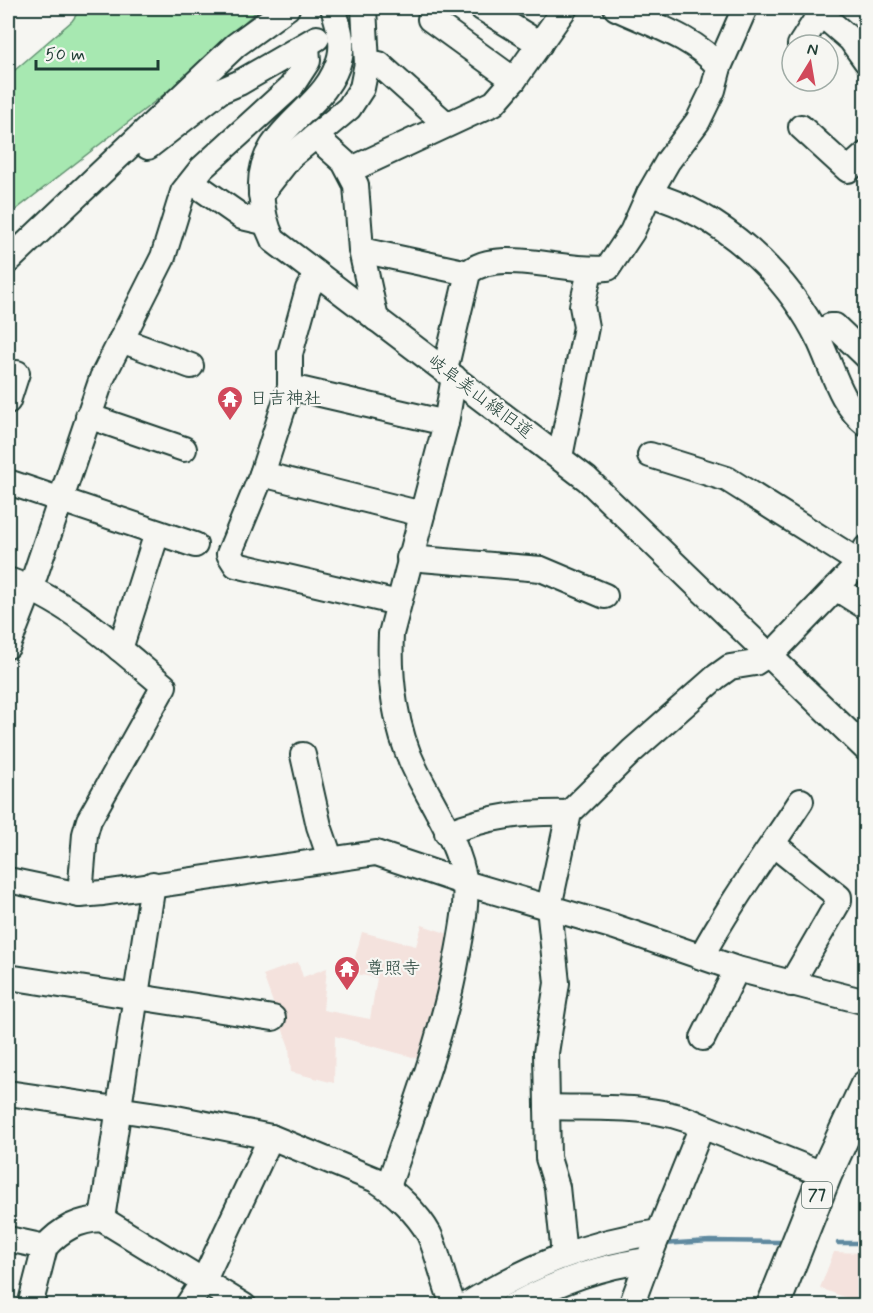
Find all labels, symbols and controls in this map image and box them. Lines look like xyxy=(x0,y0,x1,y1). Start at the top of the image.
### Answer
scale bar xyxy=(36,33,158,71)
north arrow xyxy=(780,33,840,93)
text: N xyxy=(805,38,820,61)
text: 50 m xyxy=(45,43,85,67)
street label: 岐阜美山線旧道 xyxy=(422,350,538,444)
temple icon: 日吉神社 xyxy=(215,384,245,422)
place label: 日吉神社 xyxy=(250,387,322,411)
temple icon: 尊照寺 xyxy=(332,954,362,992)
place label: 尊照寺 xyxy=(366,957,420,981)
road number: 77 xyxy=(802,1182,832,1208)

